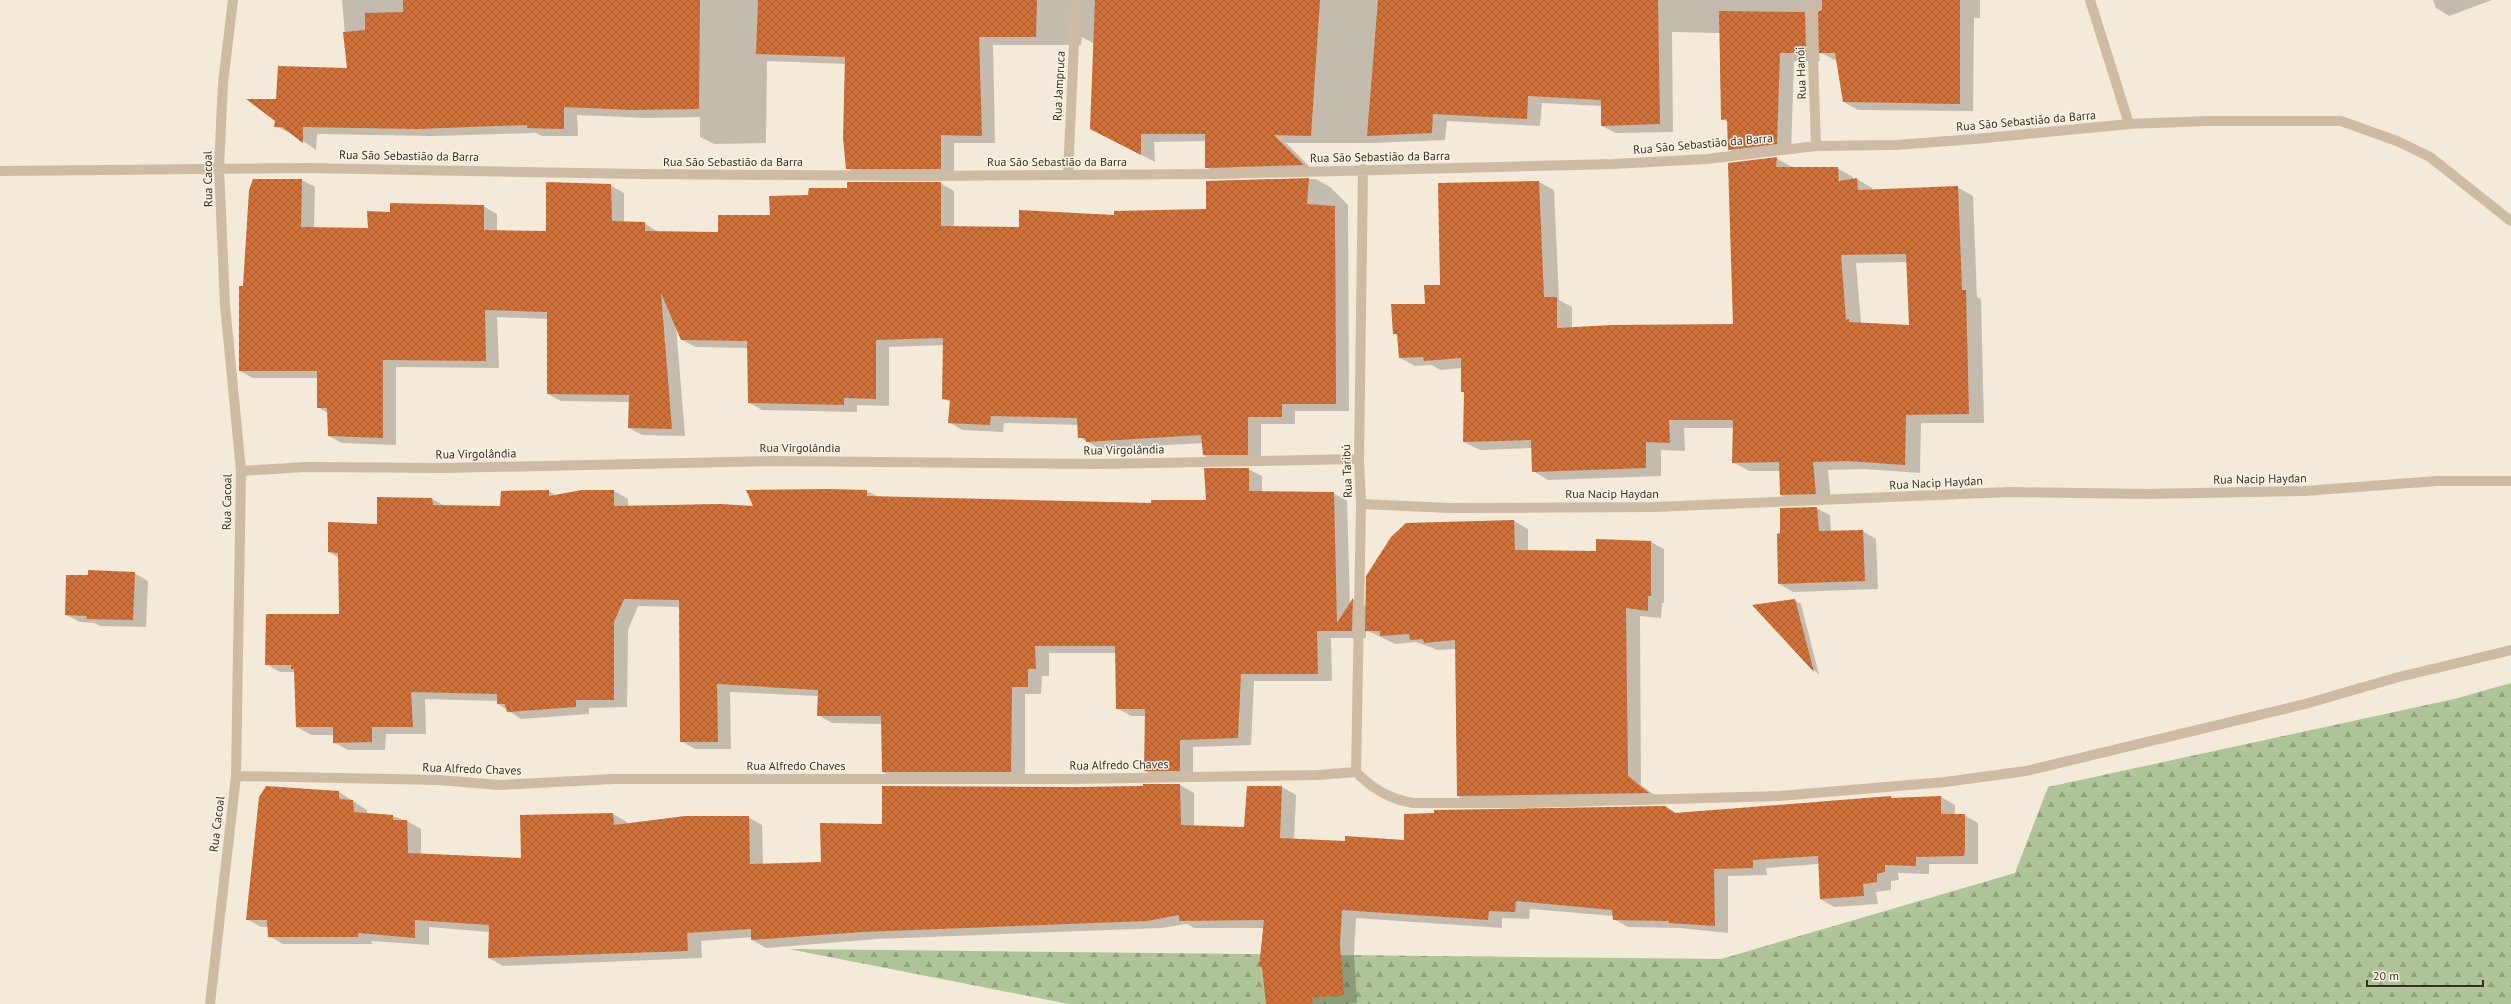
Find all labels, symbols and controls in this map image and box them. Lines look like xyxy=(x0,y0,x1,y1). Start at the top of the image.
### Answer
street label: Rua Hanói xyxy=(1792,46,1809,100)
street label: Rua Jampruca xyxy=(1049,50,1068,121)
street label: Rua São Sebastião da Barra xyxy=(1956,107,2096,134)
street label: Rua São Sebastião da Barra xyxy=(1633,130,1773,157)
street label: Rua São Sebastião da Barra xyxy=(339,147,479,164)
street label: Rua São Sebastião da Barra xyxy=(1310,148,1450,165)
street label: Rua Cacoal xyxy=(200,150,215,207)
street label: Rua São Sebastião da Barra xyxy=(663,154,803,169)
street label: Rua São Sebastião da Barra xyxy=(987,154,1127,169)
street label: Rua Virgolândia xyxy=(760,440,841,455)
street label: Rua Virgolândia xyxy=(1083,441,1165,458)
street label: Rua Taribú xyxy=(1338,444,1355,498)
street label: Rua Virgolândia xyxy=(435,445,517,462)
street label: Rua Nacip Haydan xyxy=(2213,470,2307,487)
street label: Rua Cacoal xyxy=(219,473,234,530)
street label: Rua Nacip Haydan xyxy=(1889,473,1983,492)
street label: Rua Nacip Haydan xyxy=(1565,486,1659,501)
street label: Rua Alfredo Chaves xyxy=(1069,756,1169,773)
street label: Rua Alfredo Chaves xyxy=(746,758,846,773)
street label: Rua Alfredo Chaves xyxy=(422,759,522,778)
street label: Rua Cacoal xyxy=(206,795,227,853)
scale bar xyxy=(2367,962,2483,988)
text: 20 m xyxy=(2373,968,2399,983)

